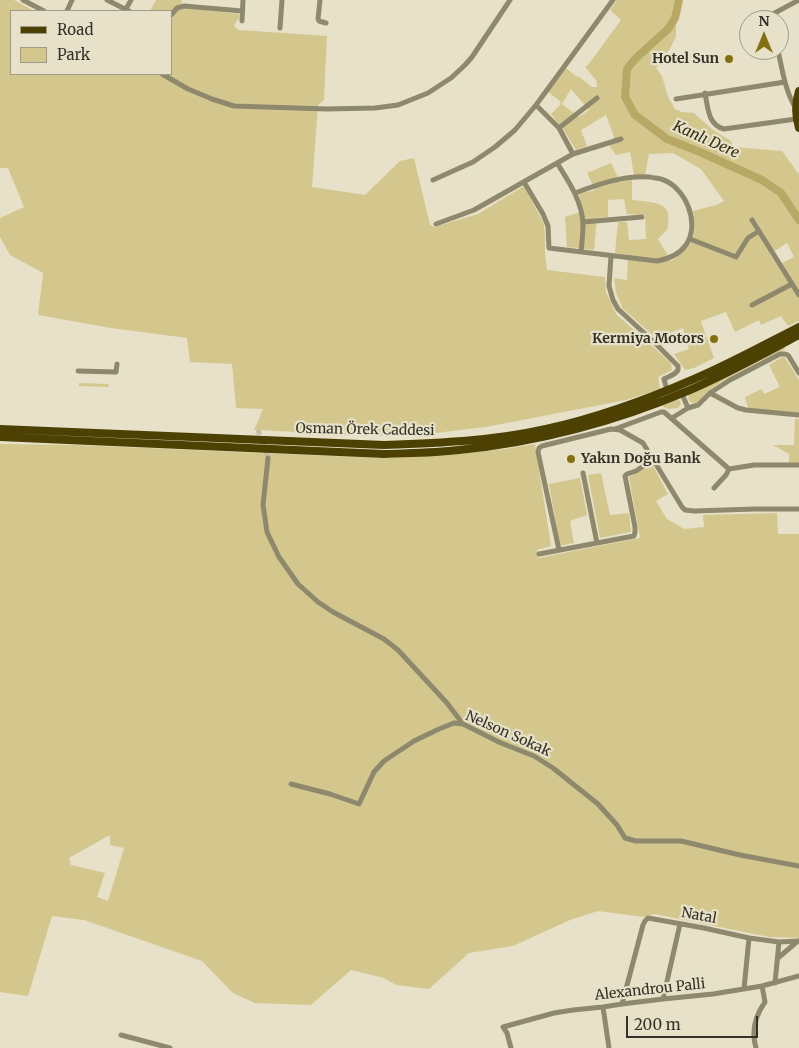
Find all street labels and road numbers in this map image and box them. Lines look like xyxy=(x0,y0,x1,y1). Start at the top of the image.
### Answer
street label: Osman Örek Caddesi xyxy=(295,420,435,440)
street label: Nelson Sokak xyxy=(463,708,553,760)
street label: Natal xyxy=(680,905,718,927)
street label: Alexandrou Palli xyxy=(594,976,706,1004)

